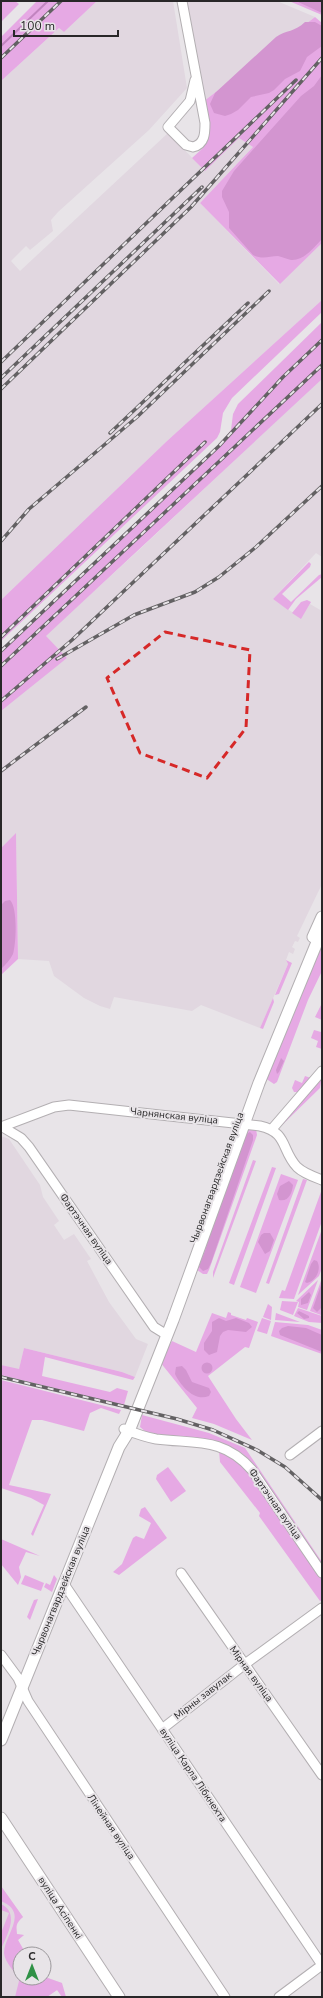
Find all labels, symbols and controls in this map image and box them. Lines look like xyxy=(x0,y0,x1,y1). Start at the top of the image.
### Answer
scale bar xyxy=(14,12,118,38)
text: 100 m xyxy=(20,18,55,34)
street label: Чарнянская вуліца xyxy=(129,1104,219,1128)
street label: Чырвонагвардзейская вуліца xyxy=(187,1110,247,1246)
street label: Фартэчная вуліца xyxy=(56,1191,116,1267)
street label: Фартэчная вуліца xyxy=(245,1466,305,1542)
street label: Чырвонагвардзейская вуліца xyxy=(28,1524,94,1658)
street label: Мірная вуліца xyxy=(226,1643,276,1705)
street label: Мірны завулак xyxy=(171,1669,235,1723)
street label: вуліца Карла Лібкнехта xyxy=(156,1725,230,1825)
street label: Лінейная вуліца xyxy=(84,1792,138,1862)
street label: вуліца Асіпенкі xyxy=(35,1874,85,1942)
north arrow xyxy=(12,1946,52,1986)
text: С xyxy=(28,1949,36,1964)

